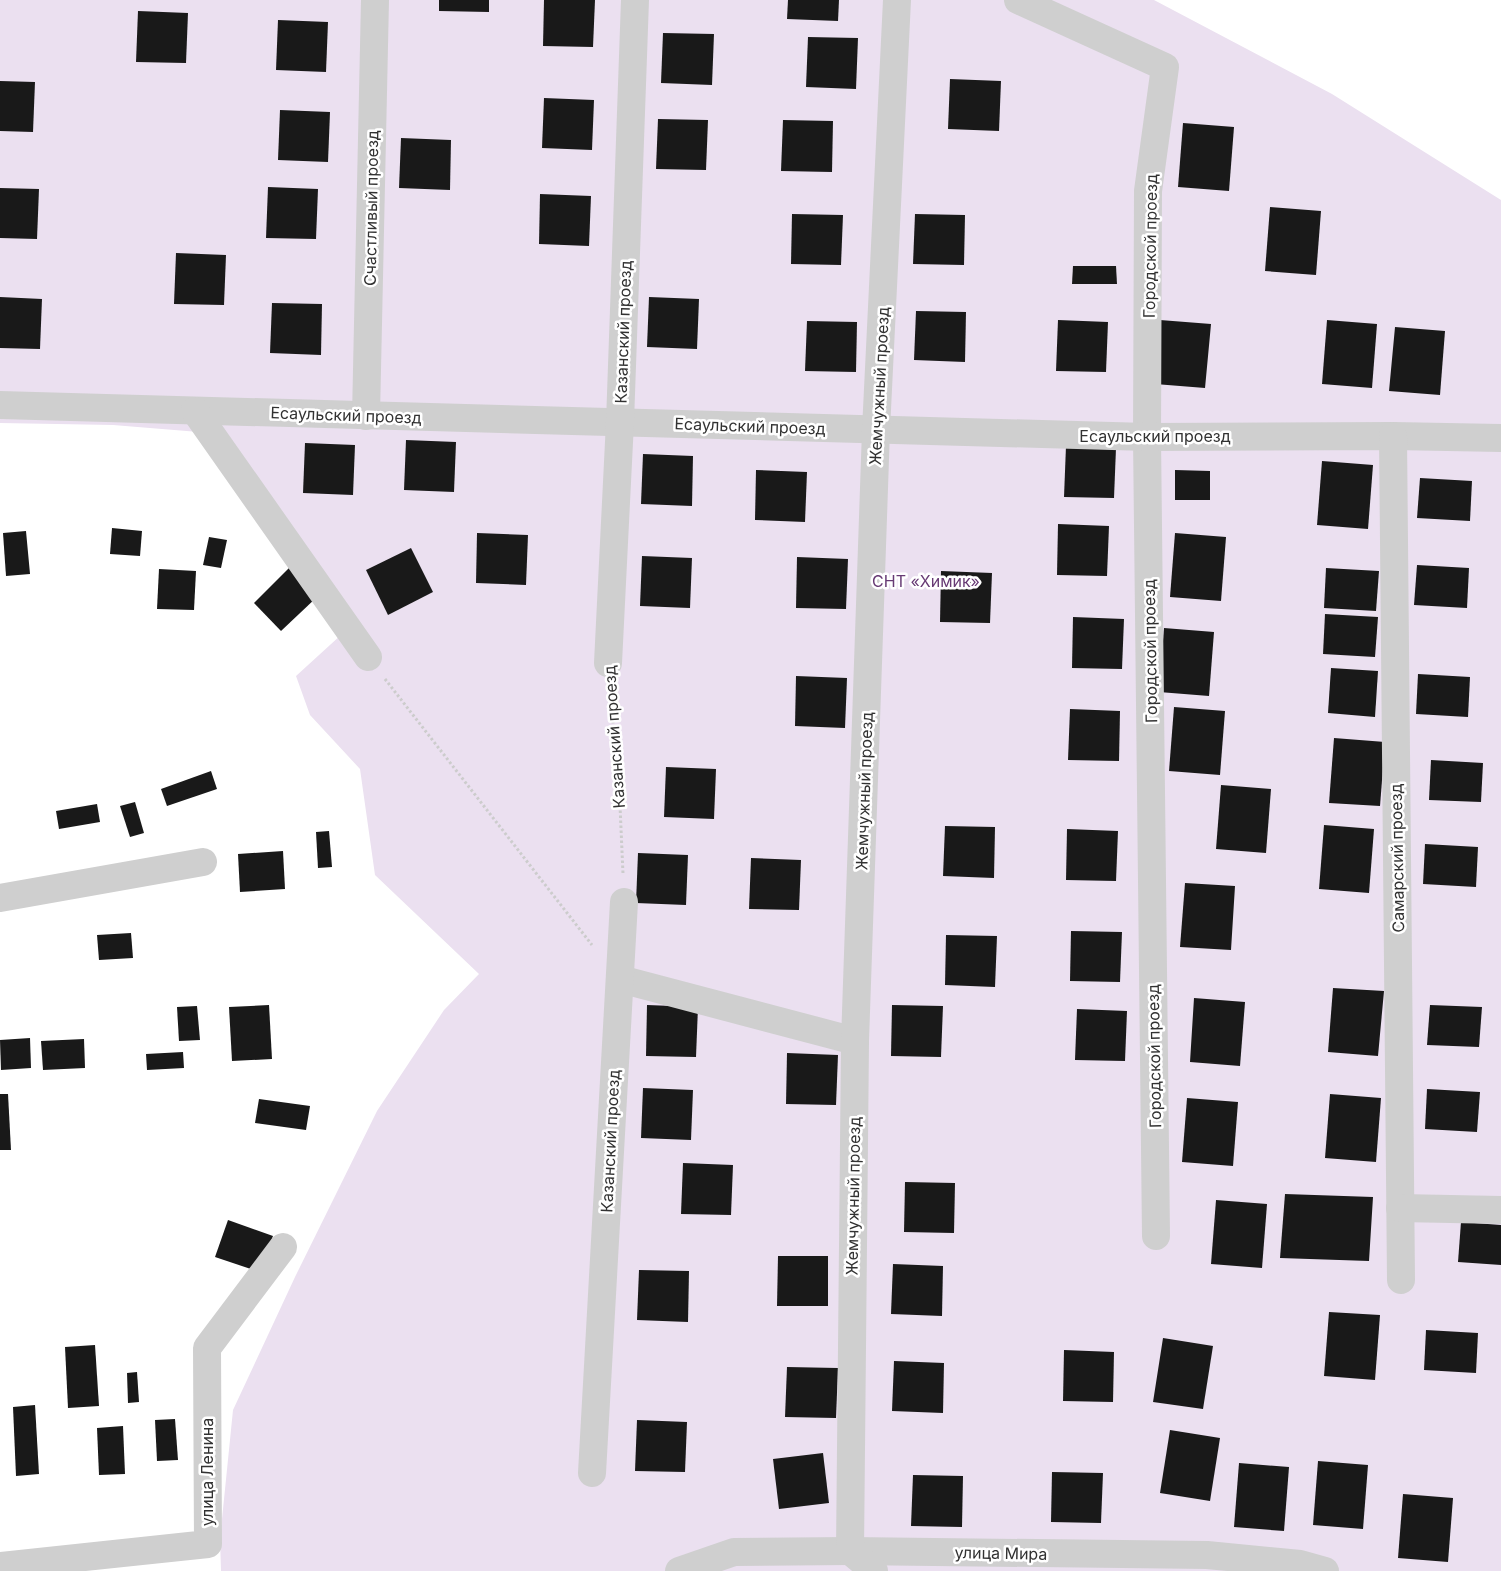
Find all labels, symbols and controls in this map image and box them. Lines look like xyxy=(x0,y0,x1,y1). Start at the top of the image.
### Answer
street label: Счастливый проезд xyxy=(360,130,382,286)
street label: Городской проезд xyxy=(1139,174,1161,318)
street label: Казанский проезд xyxy=(611,260,635,404)
street label: Жемчужный проезд xyxy=(865,306,893,466)
street label: Есаульский проезд xyxy=(270,402,422,428)
street label: Есаульский проезд xyxy=(674,413,826,439)
street label: Есаульский проезд xyxy=(1079,426,1231,446)
park label: СНТ «Химик» xyxy=(872,571,980,591)
street label: Городской проезд xyxy=(1139,579,1161,723)
street label: Казанский проезд xyxy=(599,665,629,809)
street label: Жемчужный проезд xyxy=(851,711,877,871)
street label: Самарский проезд xyxy=(1386,783,1408,933)
street label: Городской проезд xyxy=(1143,984,1165,1128)
street label: Казанский проезд xyxy=(596,1069,624,1213)
street label: Жемчужный проезд xyxy=(842,1116,864,1276)
street label: улица Ленина xyxy=(197,1418,217,1526)
street label: улица Мира xyxy=(954,1542,1048,1564)

